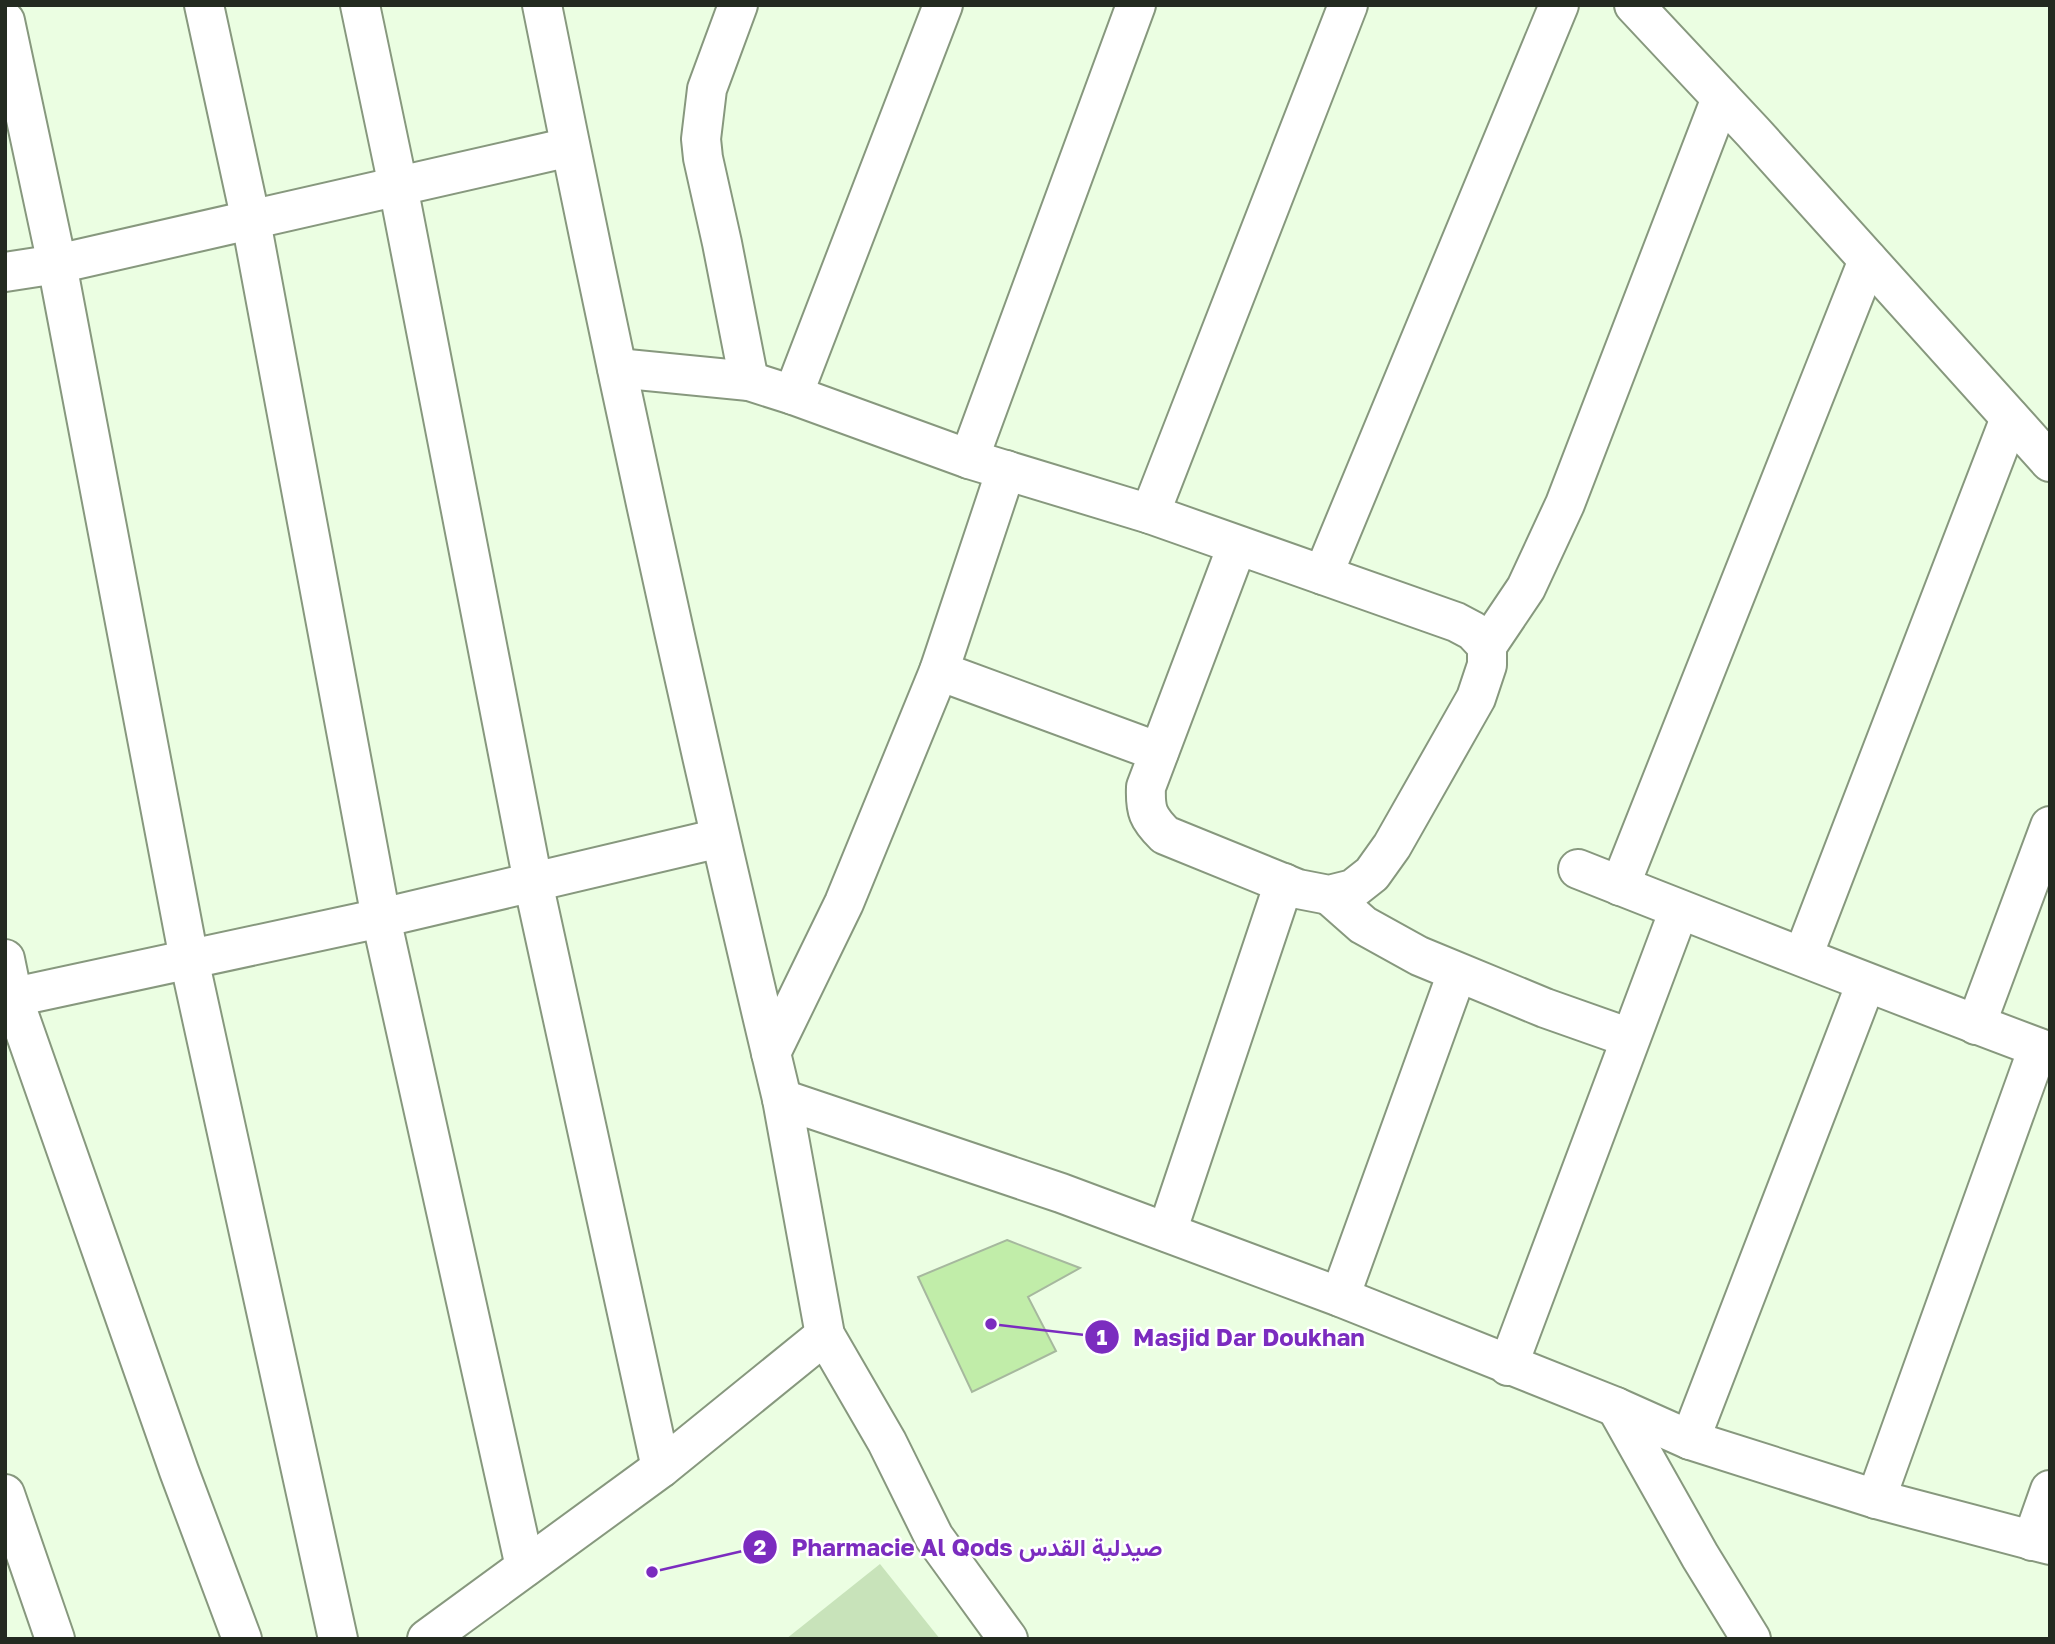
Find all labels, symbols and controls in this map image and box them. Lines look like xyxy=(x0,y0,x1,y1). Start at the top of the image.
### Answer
callout: Masjid Dar Doukhan xyxy=(1084,1315,1379,1360)
text: Masjid Dar Doukhan xyxy=(1133,1322,1365,1351)
text: 1 xyxy=(1097,1324,1108,1350)
callout: Pharmacie Al Qods صيدلية القدس xyxy=(743,1525,1177,1570)
text: Pharmacie Al Qods صيدلية القدس xyxy=(791,1532,1163,1562)
text: 2 xyxy=(754,1534,767,1560)

